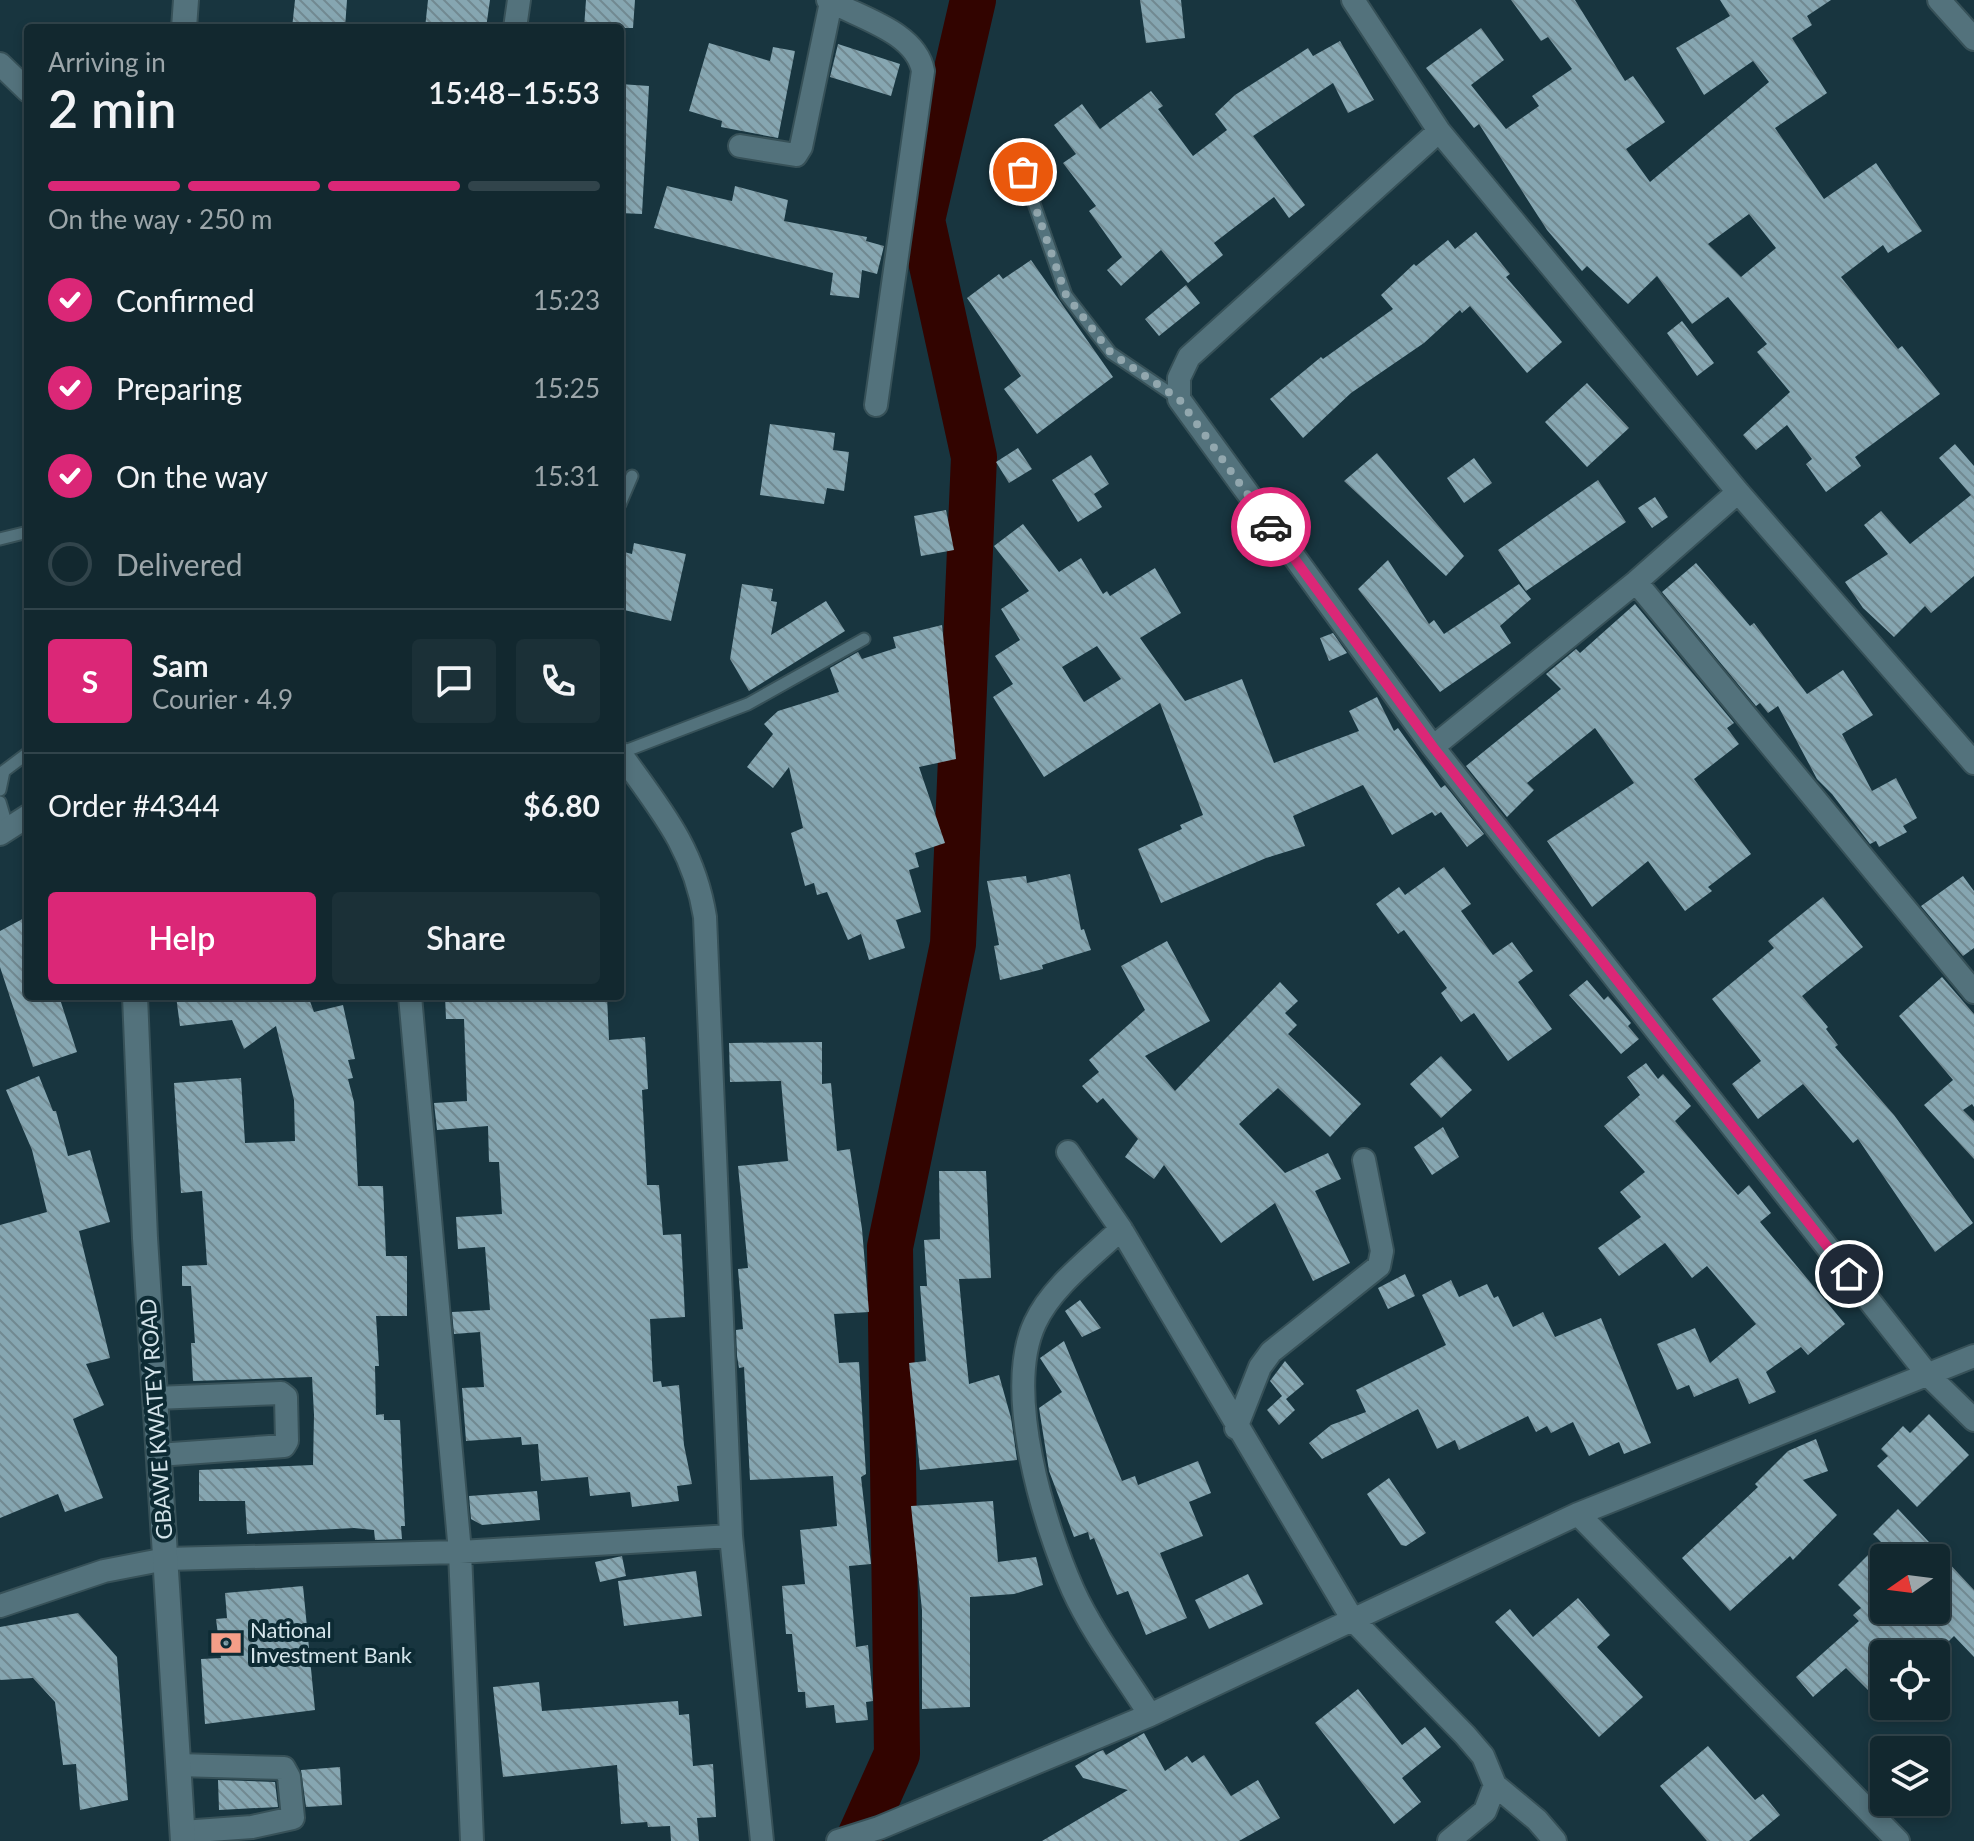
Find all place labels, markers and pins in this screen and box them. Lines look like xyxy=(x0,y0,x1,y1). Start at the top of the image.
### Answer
pin xyxy=(989,138,1057,206)
pin xyxy=(1815,1240,1883,1308)
place label: National Investment Bank xyxy=(250,1616,413,1668)
bank icon: National Investment Bank xyxy=(209,1626,243,1660)

